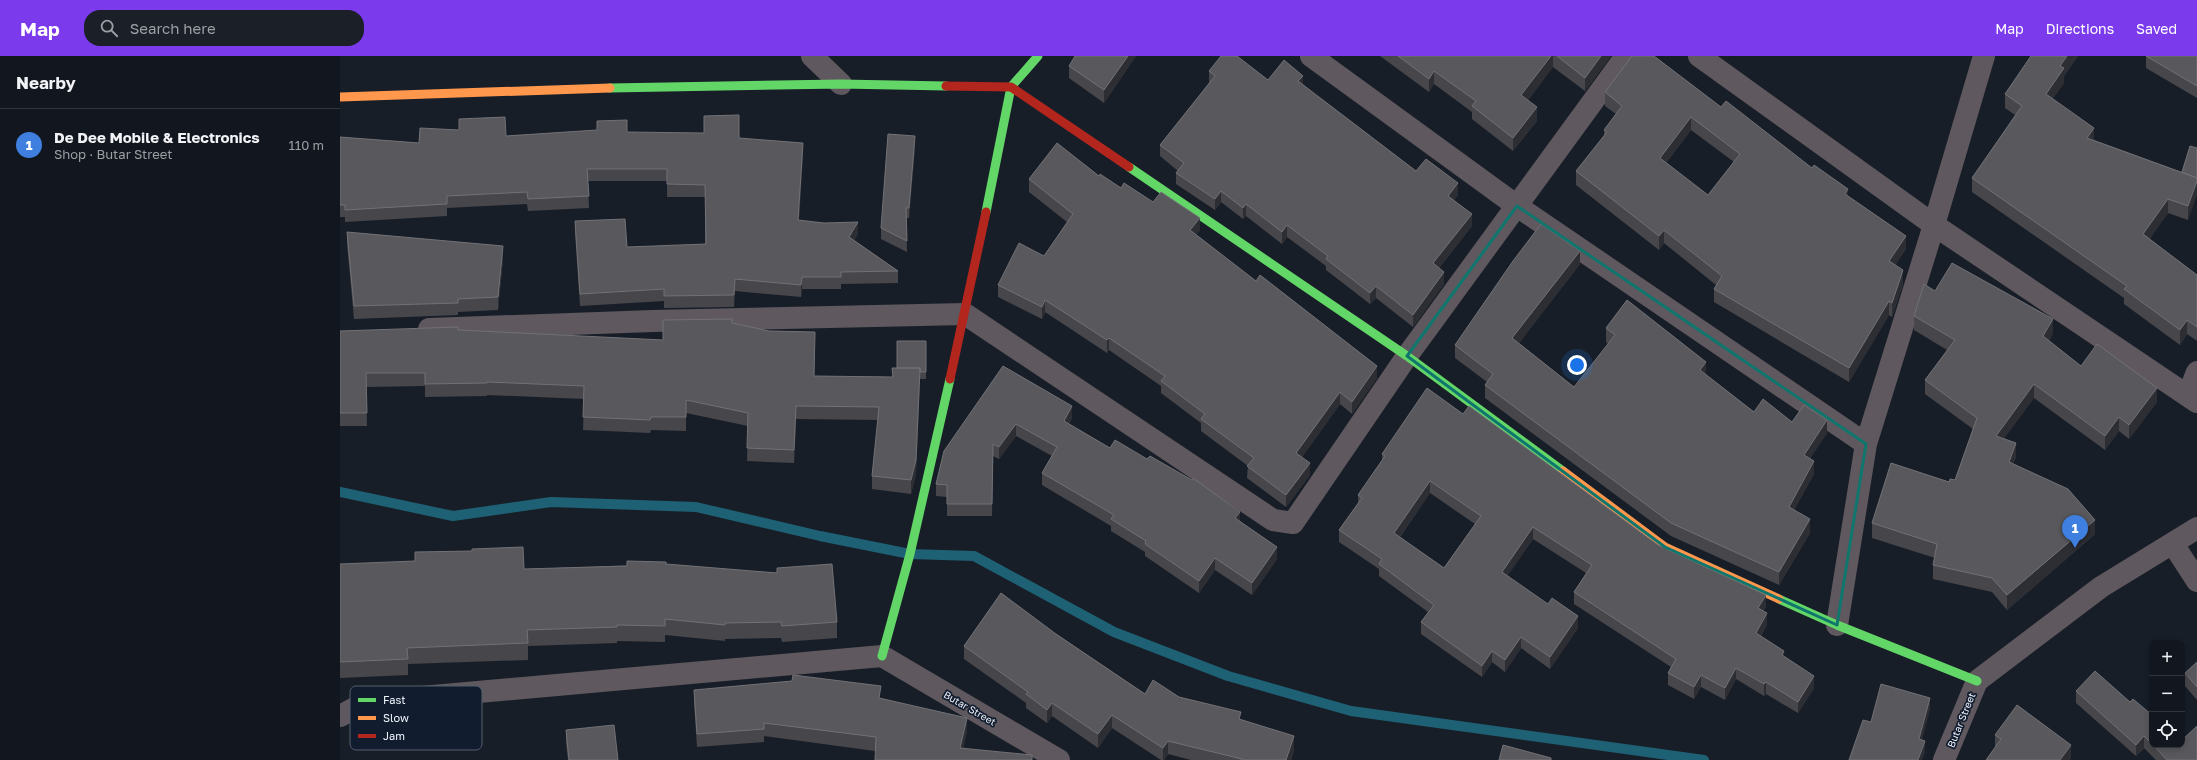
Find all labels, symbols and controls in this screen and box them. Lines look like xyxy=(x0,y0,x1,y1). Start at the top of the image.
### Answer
search box xyxy=(84,10,364,46)
text: Map xyxy=(20,17,60,40)
icon: search xyxy=(98,17,120,39)
text: Search here xyxy=(130,19,216,37)
text: Map xyxy=(1995,20,2024,37)
text: Directions xyxy=(2046,20,2114,37)
text: Saved xyxy=(2136,20,2177,37)
text: Nearby xyxy=(16,72,76,93)
text: De Dee Mobile & Electronics xyxy=(54,128,260,146)
text: 1 xyxy=(26,137,32,153)
text: 110 m xyxy=(289,137,324,153)
text: Shop · Butar Street xyxy=(54,146,172,162)
your location xyxy=(1567,355,1587,375)
pin: 1 xyxy=(2062,515,2088,548)
map controls xyxy=(2149,640,2185,748)
button: + xyxy=(2149,640,2185,676)
button: − xyxy=(2149,676,2185,712)
legend xyxy=(350,686,482,750)
street label: Butar Street xyxy=(942,688,998,728)
street label: Butar Street xyxy=(1944,691,1978,749)
text: Fast xyxy=(383,693,406,706)
text: Slow xyxy=(383,711,409,724)
button: locate xyxy=(2149,712,2185,748)
text: Jam xyxy=(383,729,405,742)

